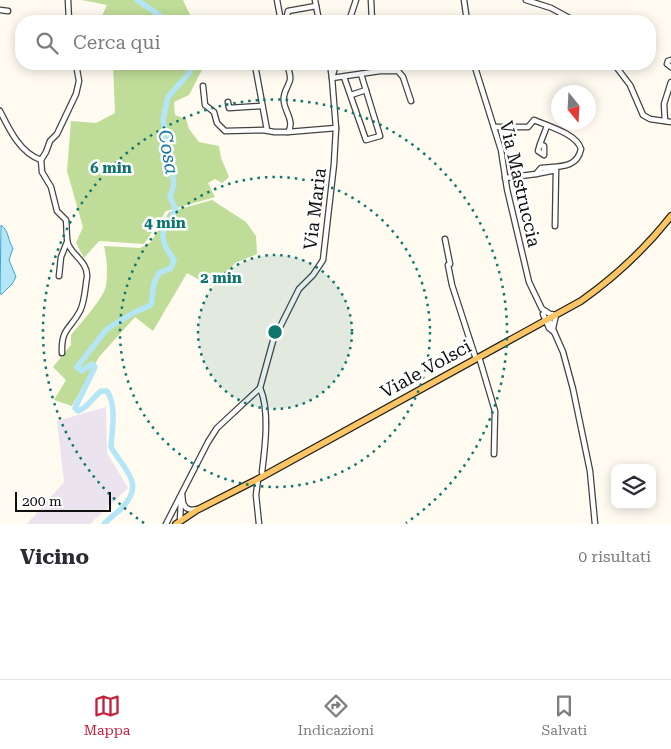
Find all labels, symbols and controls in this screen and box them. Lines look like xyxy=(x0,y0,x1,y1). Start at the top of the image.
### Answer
search box xyxy=(15,15,656,70)
icon: search xyxy=(33,29,61,57)
text: Cerca qui xyxy=(73,31,161,54)
north arrow xyxy=(551,85,596,130)
street label: Via Mastruccia xyxy=(496,119,545,249)
water label: Cosa xyxy=(153,128,184,176)
text: 6 min xyxy=(90,159,132,177)
street label: Via Maria xyxy=(299,167,330,251)
text: 4 min xyxy=(144,214,186,232)
text: 2 min xyxy=(200,269,242,287)
centre of rings xyxy=(266,323,284,341)
street label: Viale Volsci xyxy=(377,335,475,402)
map controls xyxy=(611,464,656,509)
button: layers xyxy=(611,464,656,509)
scale bar xyxy=(15,489,111,512)
text: 200 m xyxy=(22,493,62,509)
text: Vicino xyxy=(20,545,89,569)
text: 0 risultati xyxy=(578,547,651,566)
tab: Mappa xyxy=(84,692,130,738)
tab: Indicazioni xyxy=(298,692,374,738)
tab: Salvati xyxy=(542,692,587,738)

